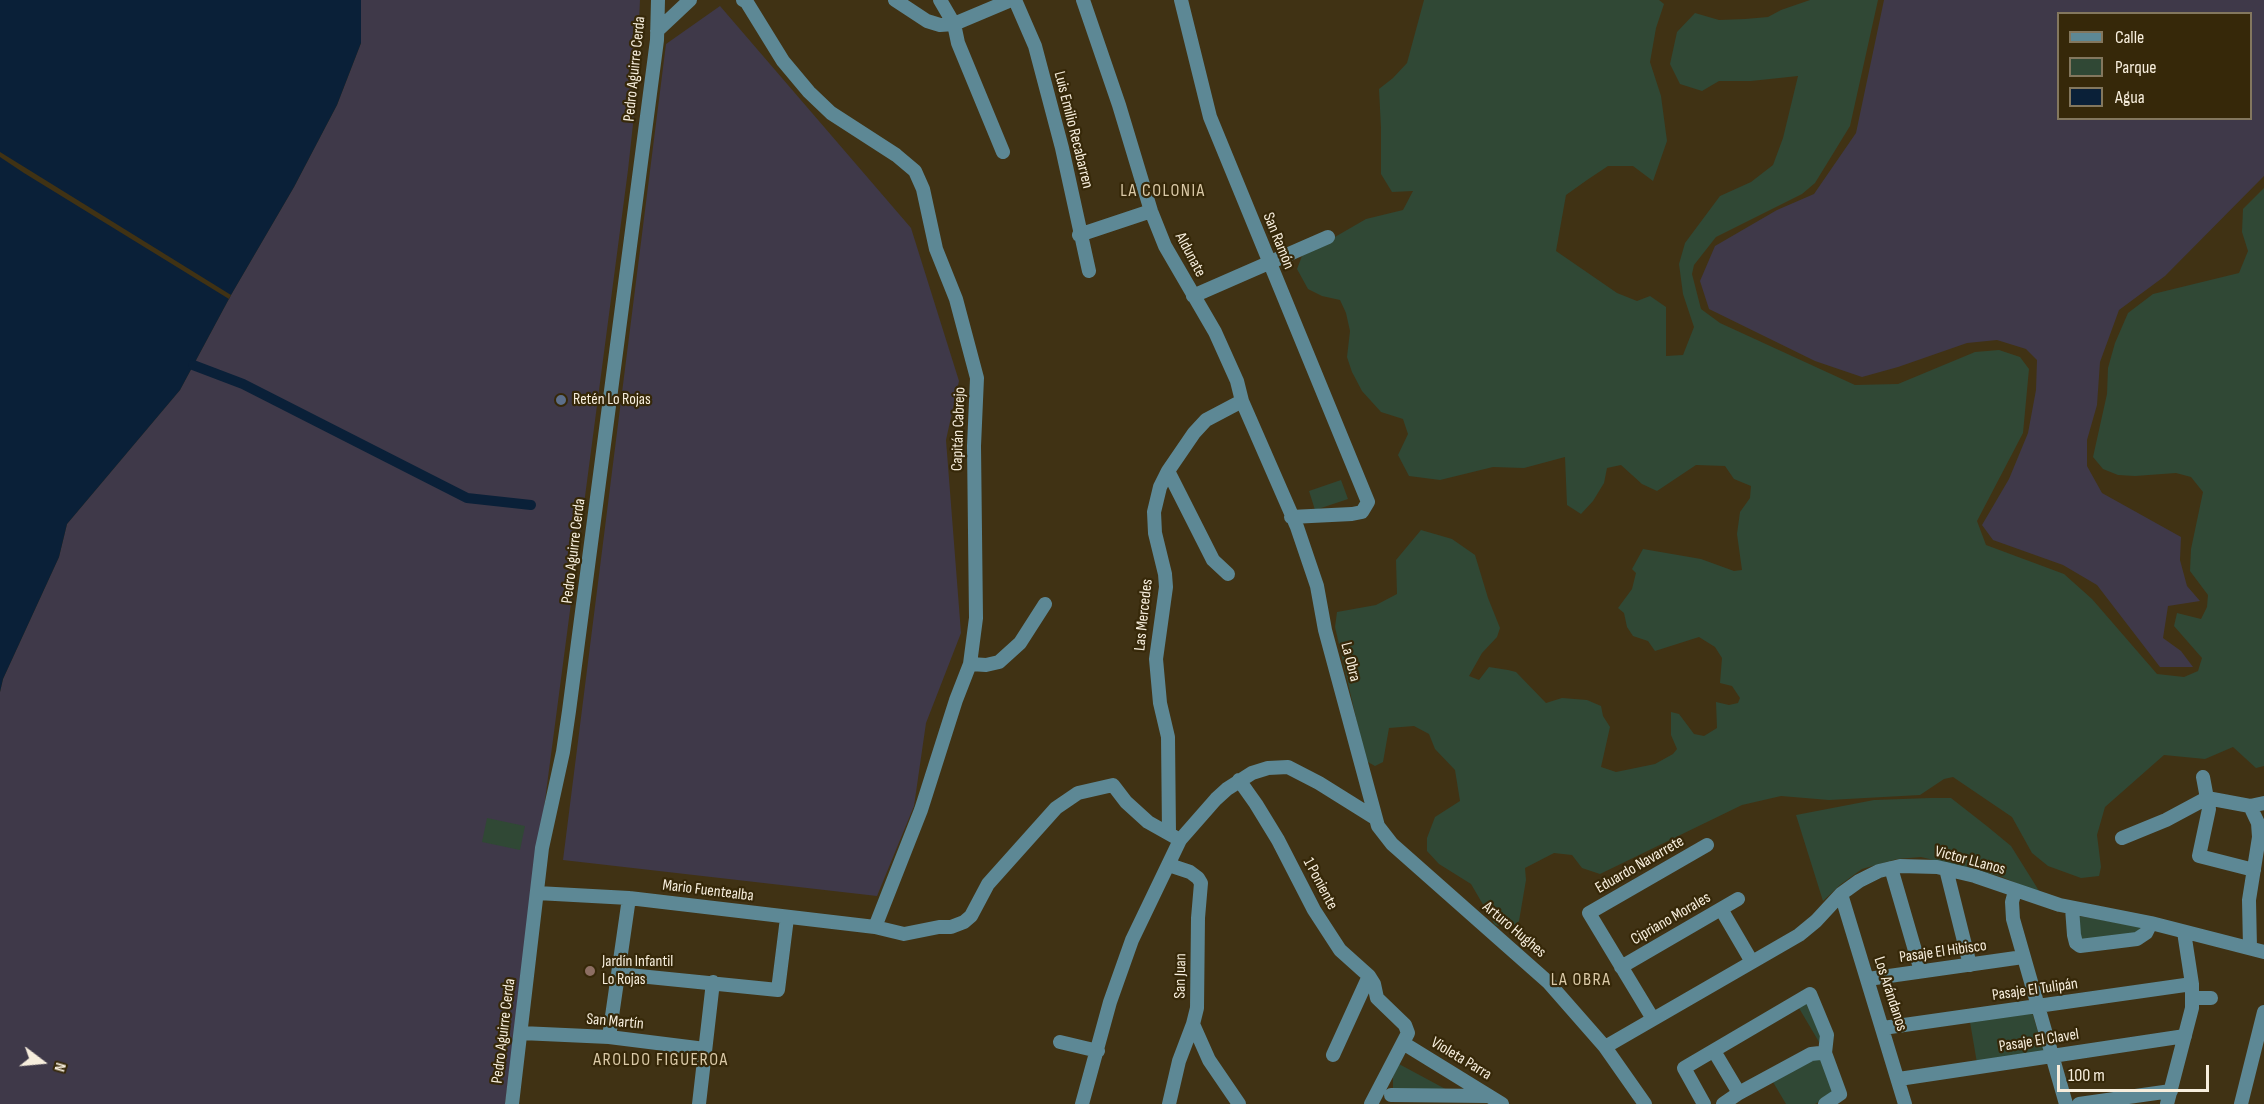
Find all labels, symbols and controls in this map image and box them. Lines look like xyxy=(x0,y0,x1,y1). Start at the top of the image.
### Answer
legend xyxy=(2057,12,2252,120)
street label: Pedro Aguirre Cerda xyxy=(620,15,650,123)
text: Calle xyxy=(2115,27,2144,48)
text: Parque xyxy=(2115,57,2156,78)
street label: Luis Emilio Recabarren xyxy=(1049,69,1097,191)
text: Agua xyxy=(2115,87,2145,108)
district label: LA COLONIA xyxy=(1120,180,1206,202)
street label: San Ramón xyxy=(1258,210,1298,272)
street label: Aldunate xyxy=(1170,229,1210,281)
street label: Capitán Cabrejo xyxy=(948,387,970,471)
place label: Retén Lo Rojas xyxy=(573,390,651,410)
marker: Retén Lo Rojas xyxy=(554,393,568,407)
street label: Pedro Aguirre Cerda xyxy=(558,497,590,605)
street label: Las Mercedes xyxy=(1131,578,1157,652)
street label: La Obra xyxy=(1336,640,1364,684)
street label: Eduardo Navarrete xyxy=(1592,832,1688,898)
street label: Victor LLanos xyxy=(1933,842,2007,880)
street label: 1 Poniente xyxy=(1298,855,1342,913)
street label: Mario Fuentealba xyxy=(661,876,755,906)
street label: Cipriano Morales xyxy=(1628,888,1714,950)
street label: Arturo Hughes xyxy=(1478,898,1550,962)
street label: Pasaje El Hibisco xyxy=(1898,936,1988,968)
place label: Jardín Infantil Lo Rojas xyxy=(602,952,673,990)
street label: San Juan xyxy=(1171,953,1191,999)
street label: Los Arándanos xyxy=(1869,954,1911,1034)
marker: Jardín Infantil Lo Rojas xyxy=(583,964,597,978)
district label: LA OBRA xyxy=(1551,969,1611,991)
street label: Pasaje El Tulipán xyxy=(1991,974,2079,1006)
street label: Pedro Aguirre Cerda xyxy=(488,977,520,1085)
street label: San Martín xyxy=(585,1010,645,1034)
street label: Pasaje El Clavel xyxy=(1998,1025,2080,1057)
north arrow xyxy=(12,1032,72,1092)
street label: Violeta Parra xyxy=(1427,1033,1495,1085)
district label: AROLDO FIGUEROA xyxy=(593,1049,729,1071)
scale bar xyxy=(2060,1053,2212,1091)
text: N xyxy=(49,1060,70,1074)
text: 100 m xyxy=(2068,1065,2105,1086)

